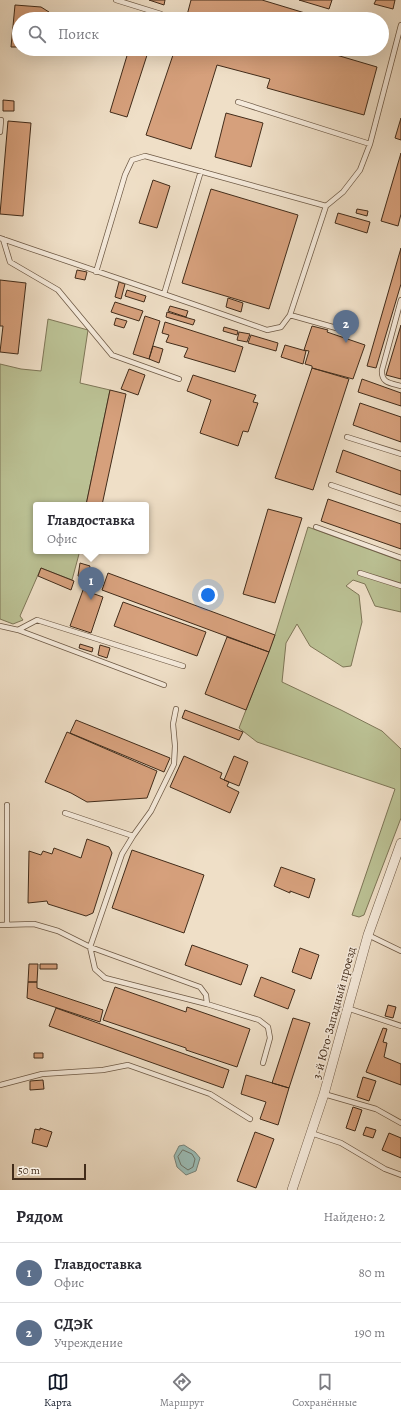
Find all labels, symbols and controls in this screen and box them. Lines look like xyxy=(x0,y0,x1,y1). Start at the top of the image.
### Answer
search box xyxy=(12,12,389,56)
icon: search xyxy=(26,23,48,45)
text: Поиск xyxy=(58,24,99,44)
pin: 2 xyxy=(333,310,359,343)
popup xyxy=(33,502,149,554)
text: Главдоставка xyxy=(47,510,135,530)
text: Офис xyxy=(47,530,77,547)
pin: 1 xyxy=(78,567,104,600)
your location xyxy=(198,585,218,605)
street label: 3-й Юго-Западный проезд xyxy=(309,945,359,1081)
scale bar xyxy=(12,1162,86,1181)
text: 50 m xyxy=(18,1163,40,1178)
text: Рядом xyxy=(16,1205,63,1228)
text: Найдено: 2 xyxy=(324,1208,385,1225)
text: Главдоставка xyxy=(54,1254,142,1274)
text: 1 xyxy=(27,1264,31,1281)
text: 80 m xyxy=(358,1264,385,1281)
text: Офис xyxy=(54,1274,84,1291)
text: СДЭК xyxy=(54,1314,93,1334)
text: 2 xyxy=(26,1324,32,1341)
text: 190 m xyxy=(354,1324,385,1341)
text: Учреждение xyxy=(54,1334,123,1351)
tab: Карта xyxy=(44,1371,72,1410)
tab: Маршрут xyxy=(160,1371,204,1410)
tab: Сохранённые xyxy=(292,1371,357,1410)

